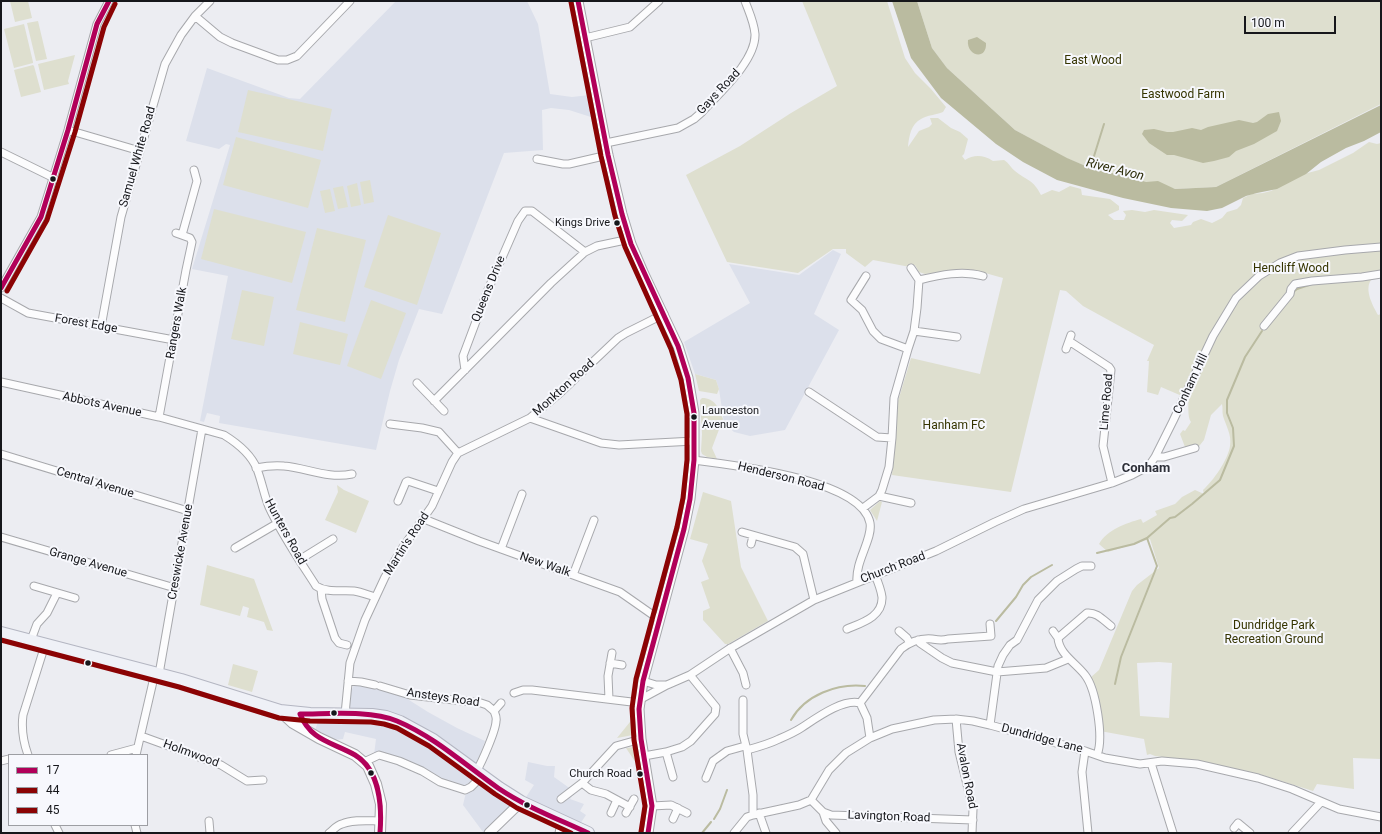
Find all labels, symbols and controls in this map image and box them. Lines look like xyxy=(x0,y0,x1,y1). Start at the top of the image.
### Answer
scale bar xyxy=(1246,8,1338,34)
text: 100 m xyxy=(1251,16,1285,30)
park label: East Wood xyxy=(1064,54,1122,68)
street label: Gays Road xyxy=(694,66,744,118)
park label: Eastwood Farm xyxy=(1141,88,1225,102)
street label: Samuel White Road xyxy=(117,105,159,209)
water label: River Avon xyxy=(1084,155,1146,185)
unlabelled marker xyxy=(48,174,58,184)
place label: Kings Drive xyxy=(555,216,610,230)
marker: Kings Drive xyxy=(612,218,622,228)
street label: Queens Drive xyxy=(469,254,509,324)
park label: Hencliff Wood xyxy=(1253,262,1329,276)
street label: Rangers Walk xyxy=(164,286,190,360)
street label: Forest Edge xyxy=(54,311,118,337)
street label: Conham Hill xyxy=(1171,351,1211,417)
street label: Monkton Road xyxy=(530,357,598,419)
street label: Lime Road xyxy=(1097,373,1117,431)
street label: Abbots Avenue xyxy=(61,390,143,420)
place label: Launceston Avenue xyxy=(702,404,759,430)
marker: Launceston Avenue xyxy=(689,412,699,422)
park label: Hanham FC xyxy=(923,419,985,433)
street label: Henderson Road xyxy=(736,459,826,495)
district label: Conham xyxy=(1122,461,1170,477)
street label: Central Avenue xyxy=(55,464,135,502)
street label: Hunters Road xyxy=(261,497,309,567)
street label: Creswicke Avenue xyxy=(165,503,197,601)
street label: Martin's Road xyxy=(381,510,433,578)
street label: Grange Avenue xyxy=(47,545,129,581)
street label: Church Road xyxy=(858,549,928,587)
street label: New Walk xyxy=(518,550,572,580)
park label: Dundridge Park Recreation Ground xyxy=(1224,619,1324,647)
unlabelled marker xyxy=(83,658,93,668)
street label: Ansteys Road xyxy=(406,686,480,710)
unlabelled marker xyxy=(329,708,339,718)
street label: Dundridge Lane xyxy=(1000,721,1084,757)
street label: Holmwood xyxy=(161,737,221,771)
street label: Avalon Road xyxy=(953,742,979,810)
legend xyxy=(8,754,148,826)
text: 17 xyxy=(46,763,60,777)
place label: Church Road xyxy=(569,767,632,781)
unlabelled marker xyxy=(366,768,376,778)
marker: Church Road xyxy=(635,769,645,779)
text: 44 xyxy=(46,783,60,797)
unlabelled marker xyxy=(522,800,532,810)
text: 45 xyxy=(46,803,60,817)
street label: Lavington Road xyxy=(847,808,931,826)

